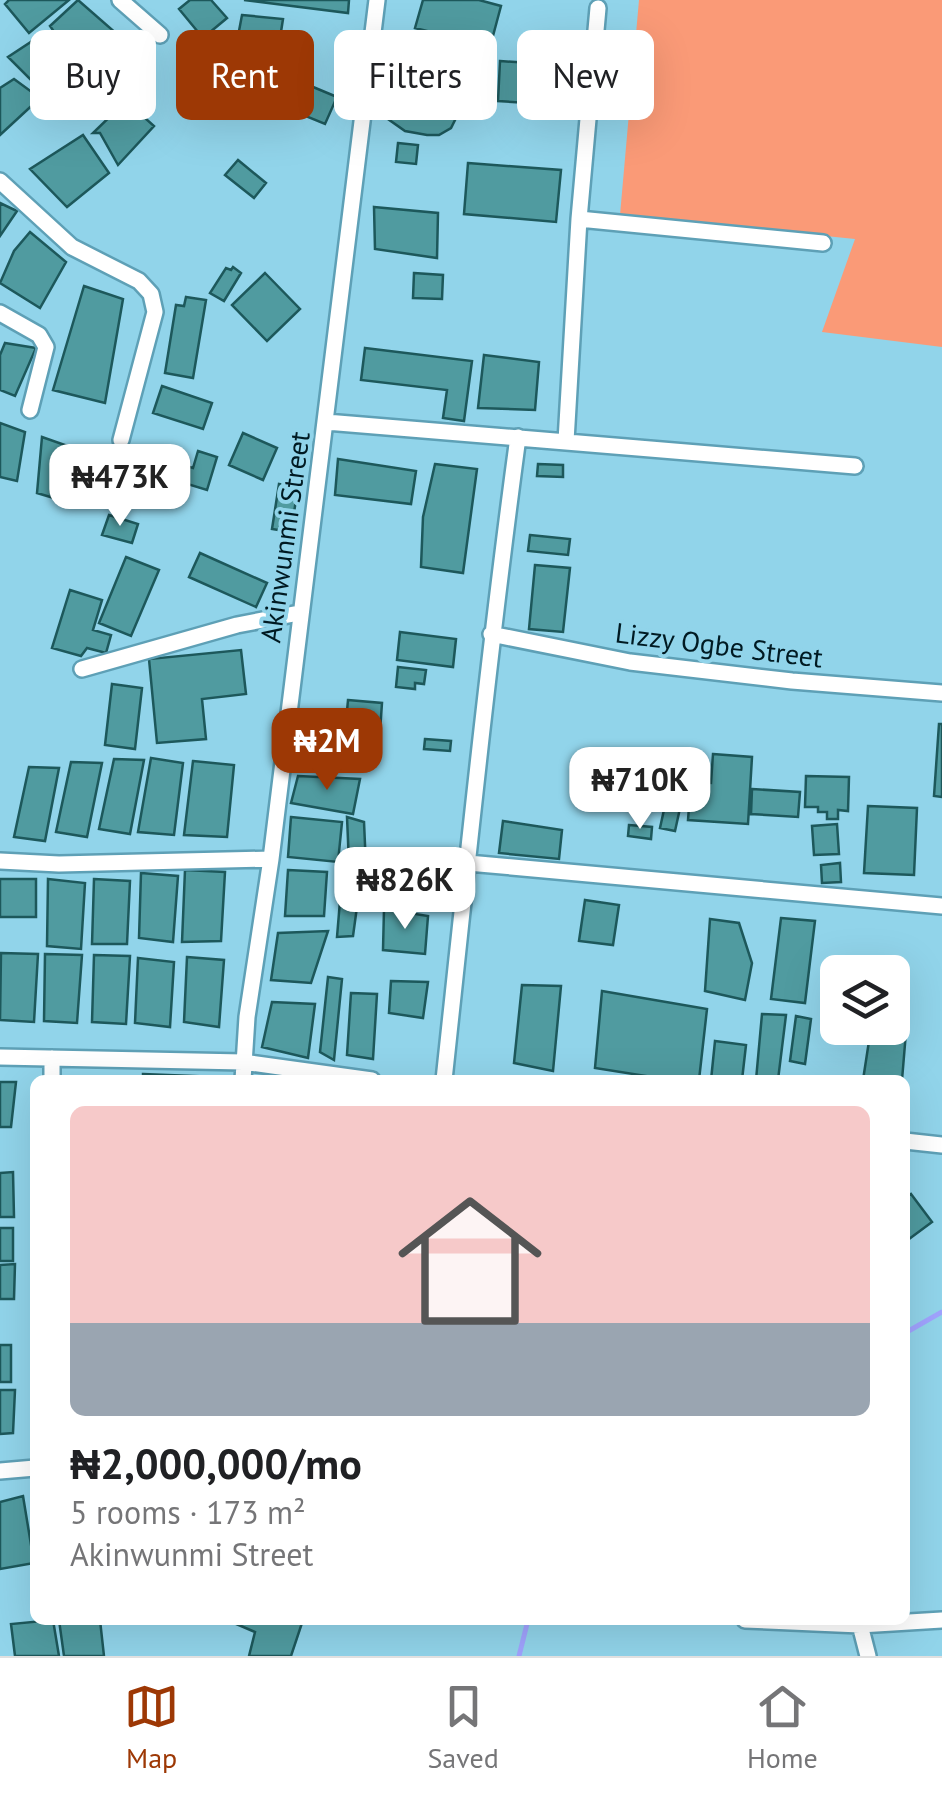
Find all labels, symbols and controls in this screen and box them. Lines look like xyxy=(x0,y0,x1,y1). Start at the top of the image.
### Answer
chip: Buy xyxy=(30,30,156,120)
chip: Rent xyxy=(176,30,314,120)
chip: Filters xyxy=(334,30,497,120)
chip: New xyxy=(517,30,654,120)
street label: Akinwunmi Street xyxy=(251,428,318,645)
pin: ₦473K xyxy=(50,444,190,529)
text: ₦473K xyxy=(71,455,169,497)
street label: Lizzy Ogbe Street xyxy=(613,613,825,676)
pin: ₦2M xyxy=(279,708,375,793)
text: ₦2M xyxy=(294,719,360,761)
pin: ₦710K xyxy=(570,747,710,832)
text: ₦710K xyxy=(591,758,689,800)
pin: ₦826K xyxy=(335,847,475,932)
text: ₦826K xyxy=(356,858,454,900)
map controls xyxy=(820,955,910,1045)
button: layers xyxy=(820,955,910,1045)
icon: home xyxy=(380,1171,560,1351)
text: ₦2,000,000/mo xyxy=(70,1436,362,1491)
text: 5 rooms · 173 m² xyxy=(70,1491,306,1533)
text: Akinwunmi Street xyxy=(70,1533,313,1575)
tab: Map xyxy=(124,1679,179,1776)
tab: Saved xyxy=(427,1679,499,1776)
tab: Home xyxy=(747,1679,818,1776)

